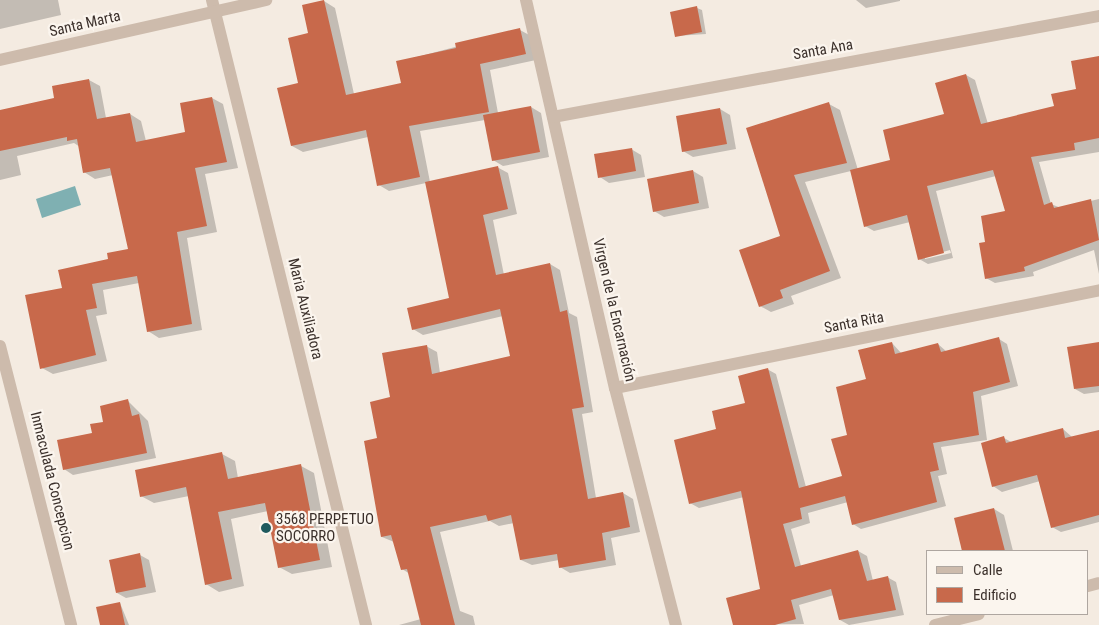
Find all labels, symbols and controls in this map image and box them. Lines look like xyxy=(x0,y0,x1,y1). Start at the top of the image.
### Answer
street label: Santa Marta xyxy=(48,7,122,41)
street label: Santa Ana xyxy=(792,36,854,64)
street label: Virgen de la Encarnación xyxy=(589,237,639,383)
street label: Maria Auxiliadora xyxy=(284,257,326,361)
street label: Santa Rita xyxy=(823,308,885,338)
street label: Inmaculada Concepcion xyxy=(26,410,78,552)
place label: 3568 PERPETUO SOCORRO xyxy=(276,510,374,545)
marker: 3568 PERPETUO SOCORRO xyxy=(260,522,272,534)
legend xyxy=(926,550,1089,615)
text: Calle xyxy=(973,561,1003,579)
text: Edificio xyxy=(973,586,1016,604)

